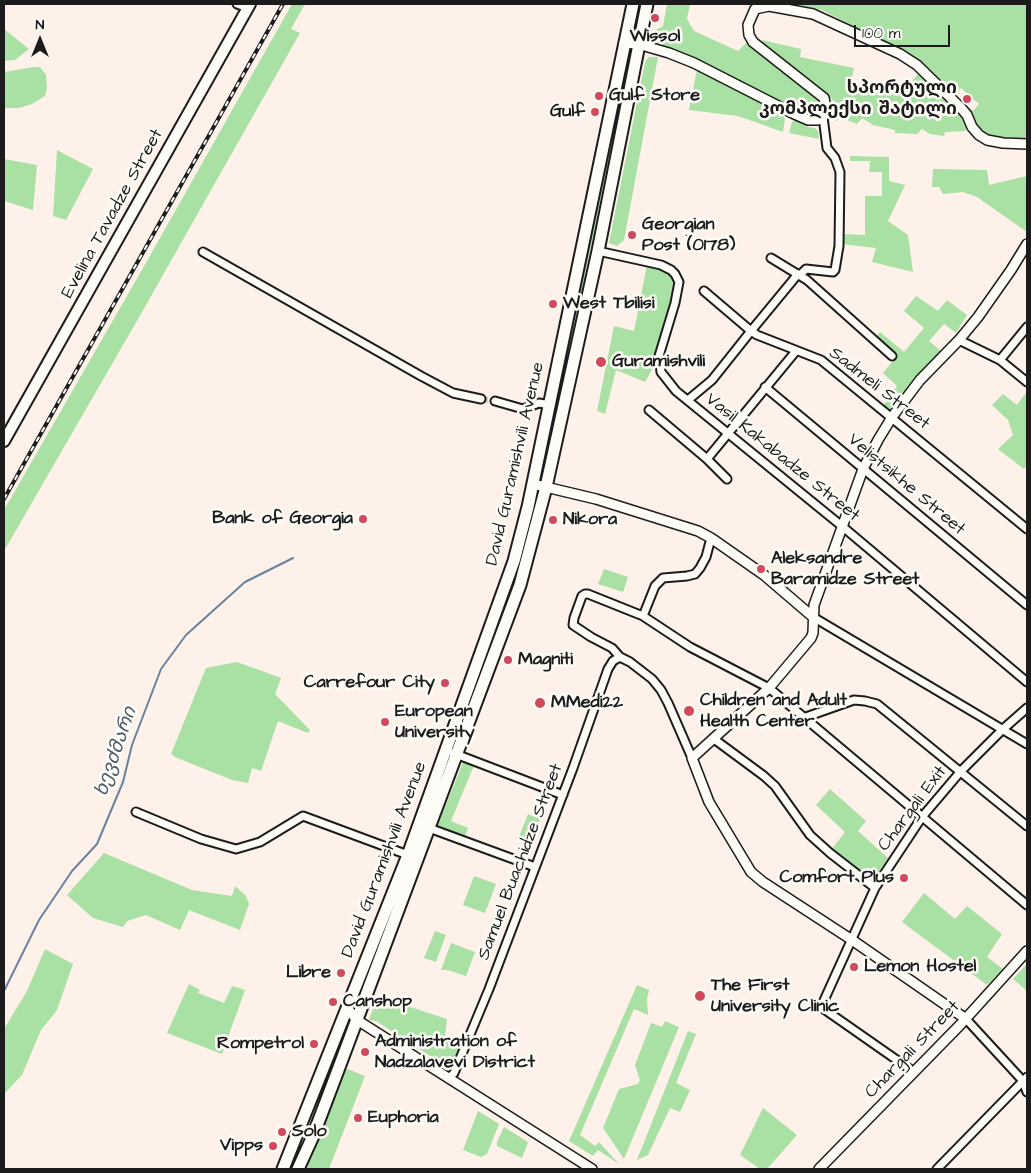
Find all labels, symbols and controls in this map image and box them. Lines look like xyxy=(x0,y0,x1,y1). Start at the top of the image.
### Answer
marker: Wissol xyxy=(649,12,661,24)
north arrow xyxy=(15,15,65,65)
text: N xyxy=(36,15,44,35)
scale bar xyxy=(856,15,952,47)
text: 100 m xyxy=(862,23,901,44)
place label: Wissol xyxy=(630,26,680,48)
place label: სპორტული კომპლექსი შატილი xyxy=(759,78,957,120)
place label: Gulf Store xyxy=(609,85,700,107)
marker: Gulf Store xyxy=(593,90,605,102)
marker: სპორტული კომპლექსი შატილი xyxy=(961,93,973,105)
place label: Gulf xyxy=(550,101,585,123)
marker: Gulf xyxy=(589,106,601,118)
street label: Evelina Tavadze Street xyxy=(57,126,169,302)
place label: Georgian Post (0178) xyxy=(642,214,735,256)
marker: Georgian Post (0178) xyxy=(626,229,638,241)
place label: West Tbilisi xyxy=(563,293,655,315)
marker: West Tbilisi xyxy=(547,298,559,310)
street label: Sadmeli Street xyxy=(824,343,934,435)
place label: Guramishvili xyxy=(612,351,705,373)
marker: Guramishvili xyxy=(594,355,608,369)
street label: David Guramishvili Avenue xyxy=(482,360,550,568)
street label: Vasil Kakabadze Street xyxy=(700,389,864,527)
street label: Velistsikhe Street xyxy=(843,429,969,541)
place label: Bank of Georgia xyxy=(212,508,353,530)
place label: Nikora xyxy=(563,509,617,531)
marker: Bank of Georgia xyxy=(357,513,369,525)
marker: Nikora xyxy=(547,514,559,526)
place label: Aleksandre Baramidze Street xyxy=(771,548,919,590)
marker: Aleksandre Baramidze Street xyxy=(755,563,767,575)
place label: Magniti xyxy=(518,649,573,671)
marker: Magniti xyxy=(502,654,514,666)
place label: Carrefour City xyxy=(304,672,435,694)
marker: Carrefour City xyxy=(439,677,451,689)
place label: Children and Adult Health Center xyxy=(700,690,847,732)
place label: MMedi22 xyxy=(551,692,623,714)
marker: MMedi22 xyxy=(533,696,547,710)
place label: European University xyxy=(395,701,475,744)
water label: ხევძმარი xyxy=(91,704,143,800)
marker: Children and Adult Health Center xyxy=(682,704,696,718)
marker: European University xyxy=(379,716,391,728)
street label: David Guramishvili Avenue xyxy=(338,759,432,961)
street label: Samuel Buachidze Street xyxy=(474,761,568,963)
street label: Chargali Exit xyxy=(874,762,952,856)
place label: Comfort Plus xyxy=(779,867,894,889)
marker: Comfort Plus xyxy=(898,872,910,884)
place label: Lemon Hostel xyxy=(864,956,976,978)
marker: Lemon Hostel xyxy=(848,961,860,973)
place label: Libre xyxy=(286,962,331,984)
marker: Libre xyxy=(335,967,347,979)
place label: The First University Clinic xyxy=(711,975,839,1018)
marker: The First University Clinic xyxy=(693,989,707,1003)
place label: Canshop xyxy=(343,991,412,1013)
marker: Canshop xyxy=(327,996,339,1008)
street label: Chargali Street xyxy=(861,997,965,1103)
place label: Administration of Nadzalavevi District xyxy=(375,1031,535,1074)
place label: Rompetrol xyxy=(217,1033,304,1055)
marker: Rompetrol xyxy=(308,1038,320,1050)
marker: Administration of Nadzalavevi District xyxy=(359,1046,371,1058)
place label: Euphoria xyxy=(368,1107,439,1129)
marker: Euphoria xyxy=(352,1112,364,1124)
place label: Solo xyxy=(292,1121,327,1143)
marker: Solo xyxy=(276,1126,288,1138)
place label: Vipps xyxy=(220,1135,263,1157)
marker: Vipps xyxy=(267,1140,279,1152)

